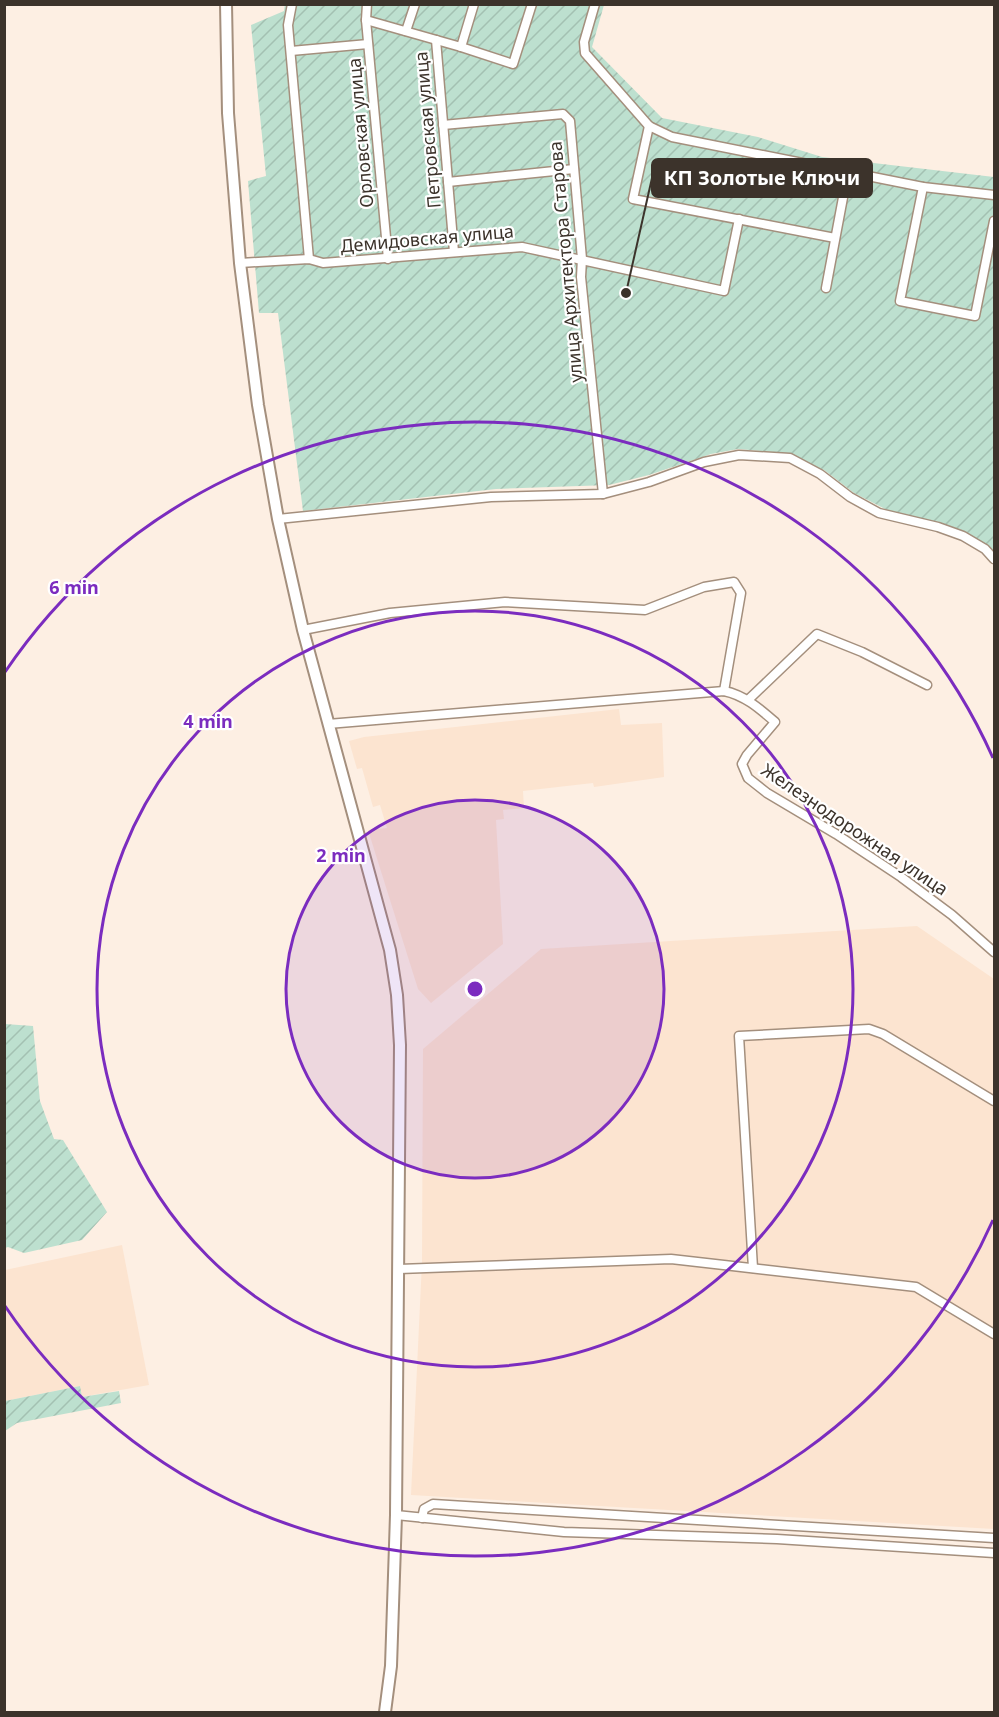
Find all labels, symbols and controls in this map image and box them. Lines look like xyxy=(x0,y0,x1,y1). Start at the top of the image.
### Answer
street label: Петровская улица xyxy=(408,51,446,209)
street label: Орловская улица xyxy=(341,57,379,209)
street label: улица Архитектора Старова xyxy=(542,140,588,384)
callout: КП Золотые Ключи xyxy=(652,159,872,197)
text: КП Золотые Ключи xyxy=(664,164,860,191)
street label: Демидовская улица xyxy=(339,218,515,258)
text: 6 min xyxy=(49,575,99,599)
text: 4 min xyxy=(183,709,233,733)
street label: Железнодорожная улица xyxy=(757,757,953,901)
text: 2 min xyxy=(316,843,366,867)
centre of rings xyxy=(465,979,485,999)

